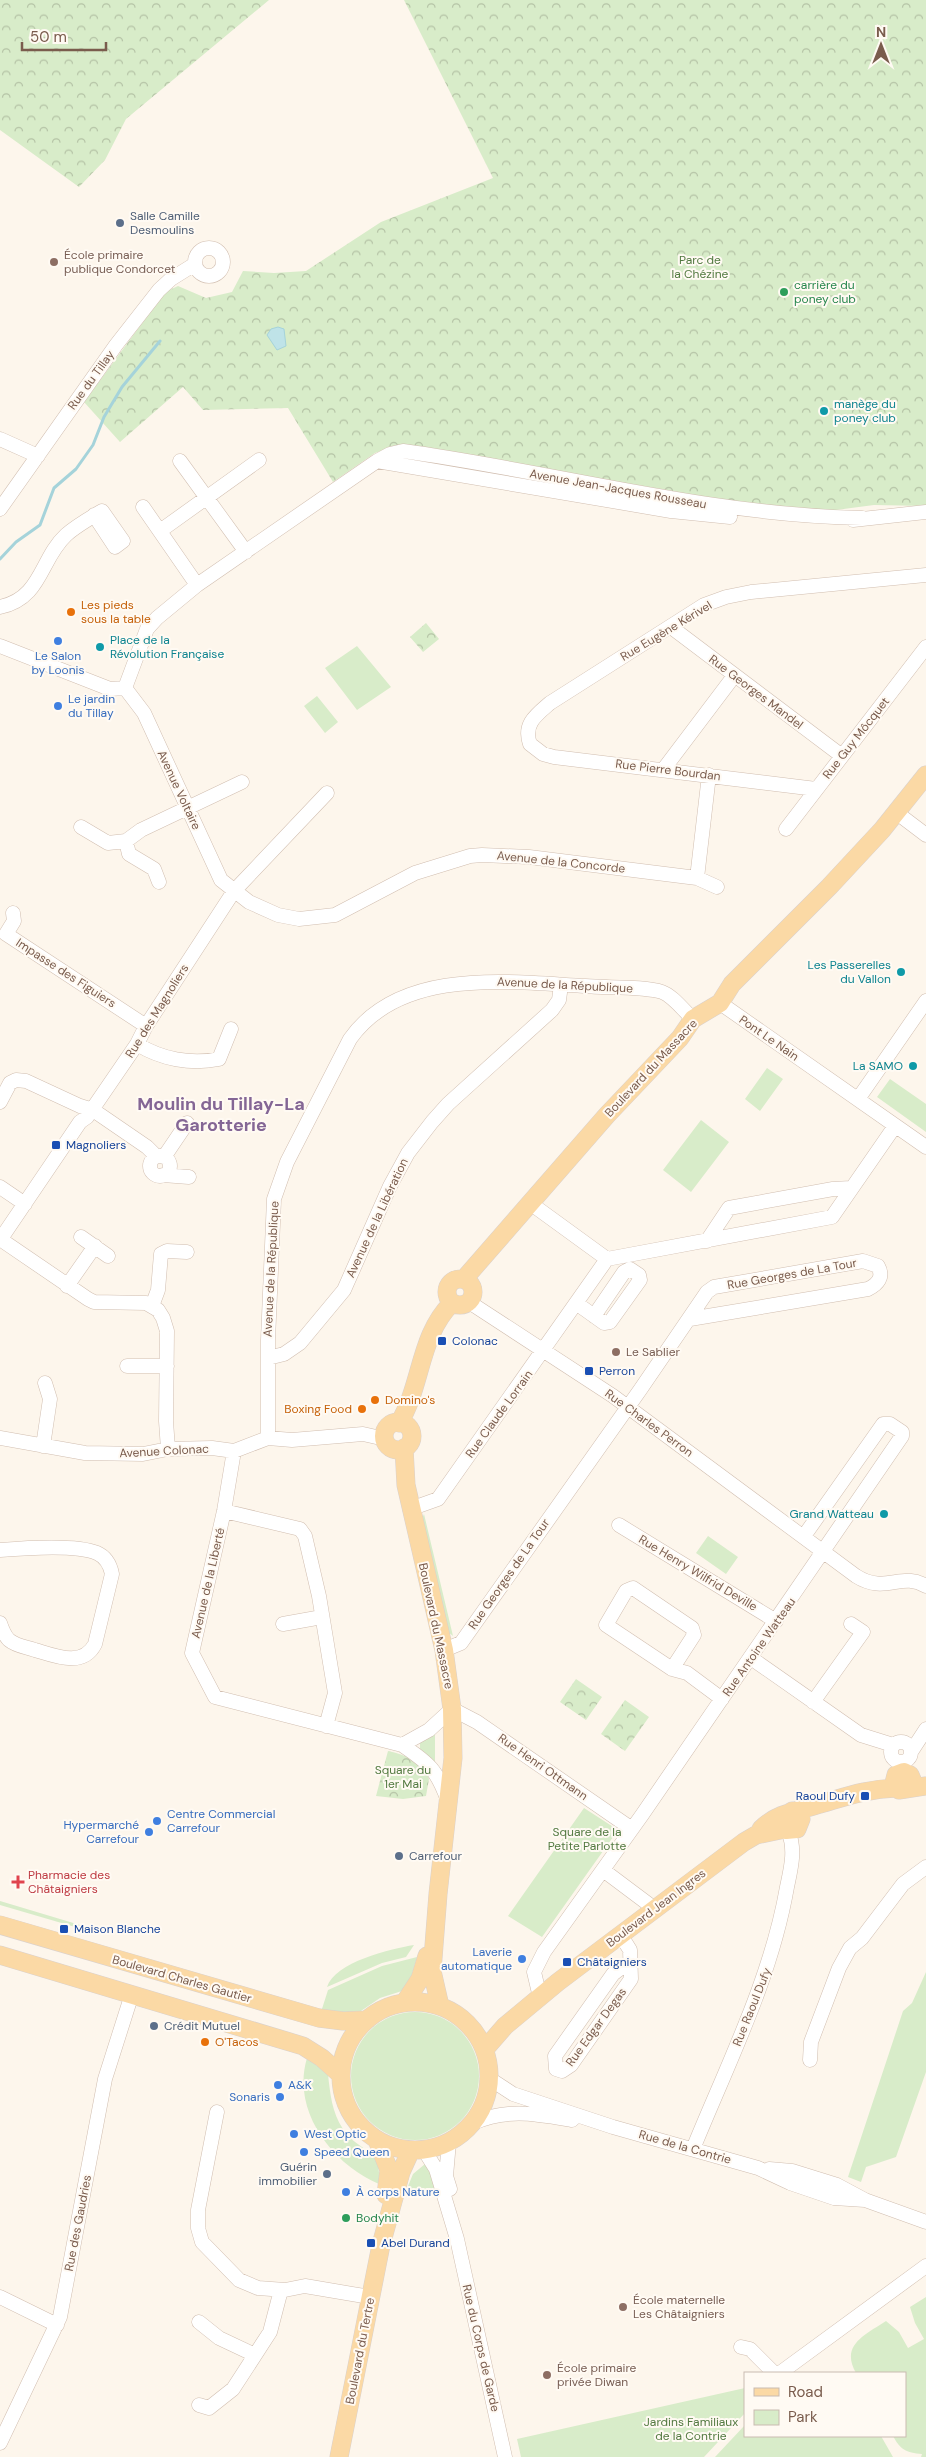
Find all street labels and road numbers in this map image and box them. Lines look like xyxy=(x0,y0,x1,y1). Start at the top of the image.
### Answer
street label: Rue du Tillay xyxy=(64,347,118,413)
street label: Avenue Jean-Jacques Rousseau xyxy=(528,466,708,512)
street label: Rue Eugène Kérivel xyxy=(617,597,715,665)
street label: Rue Georges Mandel xyxy=(706,651,806,733)
street label: Rue Guy Môcquet xyxy=(819,694,893,782)
street label: Avenue Voltaire xyxy=(154,748,205,833)
street label: Rue Pierre Bourdan xyxy=(615,756,722,784)
street label: Avenue de la Concorde xyxy=(496,847,626,877)
street label: Impasse des Figuiers xyxy=(13,935,119,1011)
street label: Rue des Magnoliers xyxy=(122,961,192,1061)
street label: Avenue de la République xyxy=(497,973,634,997)
street label: Pont Le Nain xyxy=(736,1012,802,1064)
street label: Boulevard du Massacre xyxy=(601,1015,701,1121)
street label: Avenue de la Libération xyxy=(342,1156,412,1280)
street label: Avenue de la République xyxy=(259,1200,283,1337)
street label: Rue Georges de La Tour xyxy=(726,1255,859,1293)
street label: Rue Claude Lorrain xyxy=(462,1367,536,1461)
street label: Rue Charles Perron xyxy=(602,1386,696,1460)
street label: Avenue Colonac xyxy=(119,1441,209,1461)
street label: Rue Georges de La Tour xyxy=(465,1515,554,1632)
street label: Avenue de la Liberté xyxy=(187,1526,229,1640)
street label: Rue Henry Wilfrid Deville xyxy=(636,1531,760,1615)
street label: Boulevard du Massacre xyxy=(415,1561,457,1691)
street label: Rue Antoine Watteau xyxy=(719,1594,799,1700)
street label: Rue Henri Ottmann xyxy=(495,1730,591,1804)
street label: Boulevard Jean Ingres xyxy=(603,1865,709,1951)
street label: Boulevard Charles Gautier xyxy=(110,1951,254,2007)
street label: Rue Raoul Dufy xyxy=(729,1965,775,2049)
street label: Rue Edgar Degas xyxy=(562,1984,630,2070)
street label: Rue de la Contrie xyxy=(637,2126,733,2168)
street label: Rue des Gaudries xyxy=(61,2173,95,2273)
street label: Rue du Corps de Garde xyxy=(459,2283,503,2413)
street label: Boulevard du Tertre xyxy=(342,2296,378,2406)

